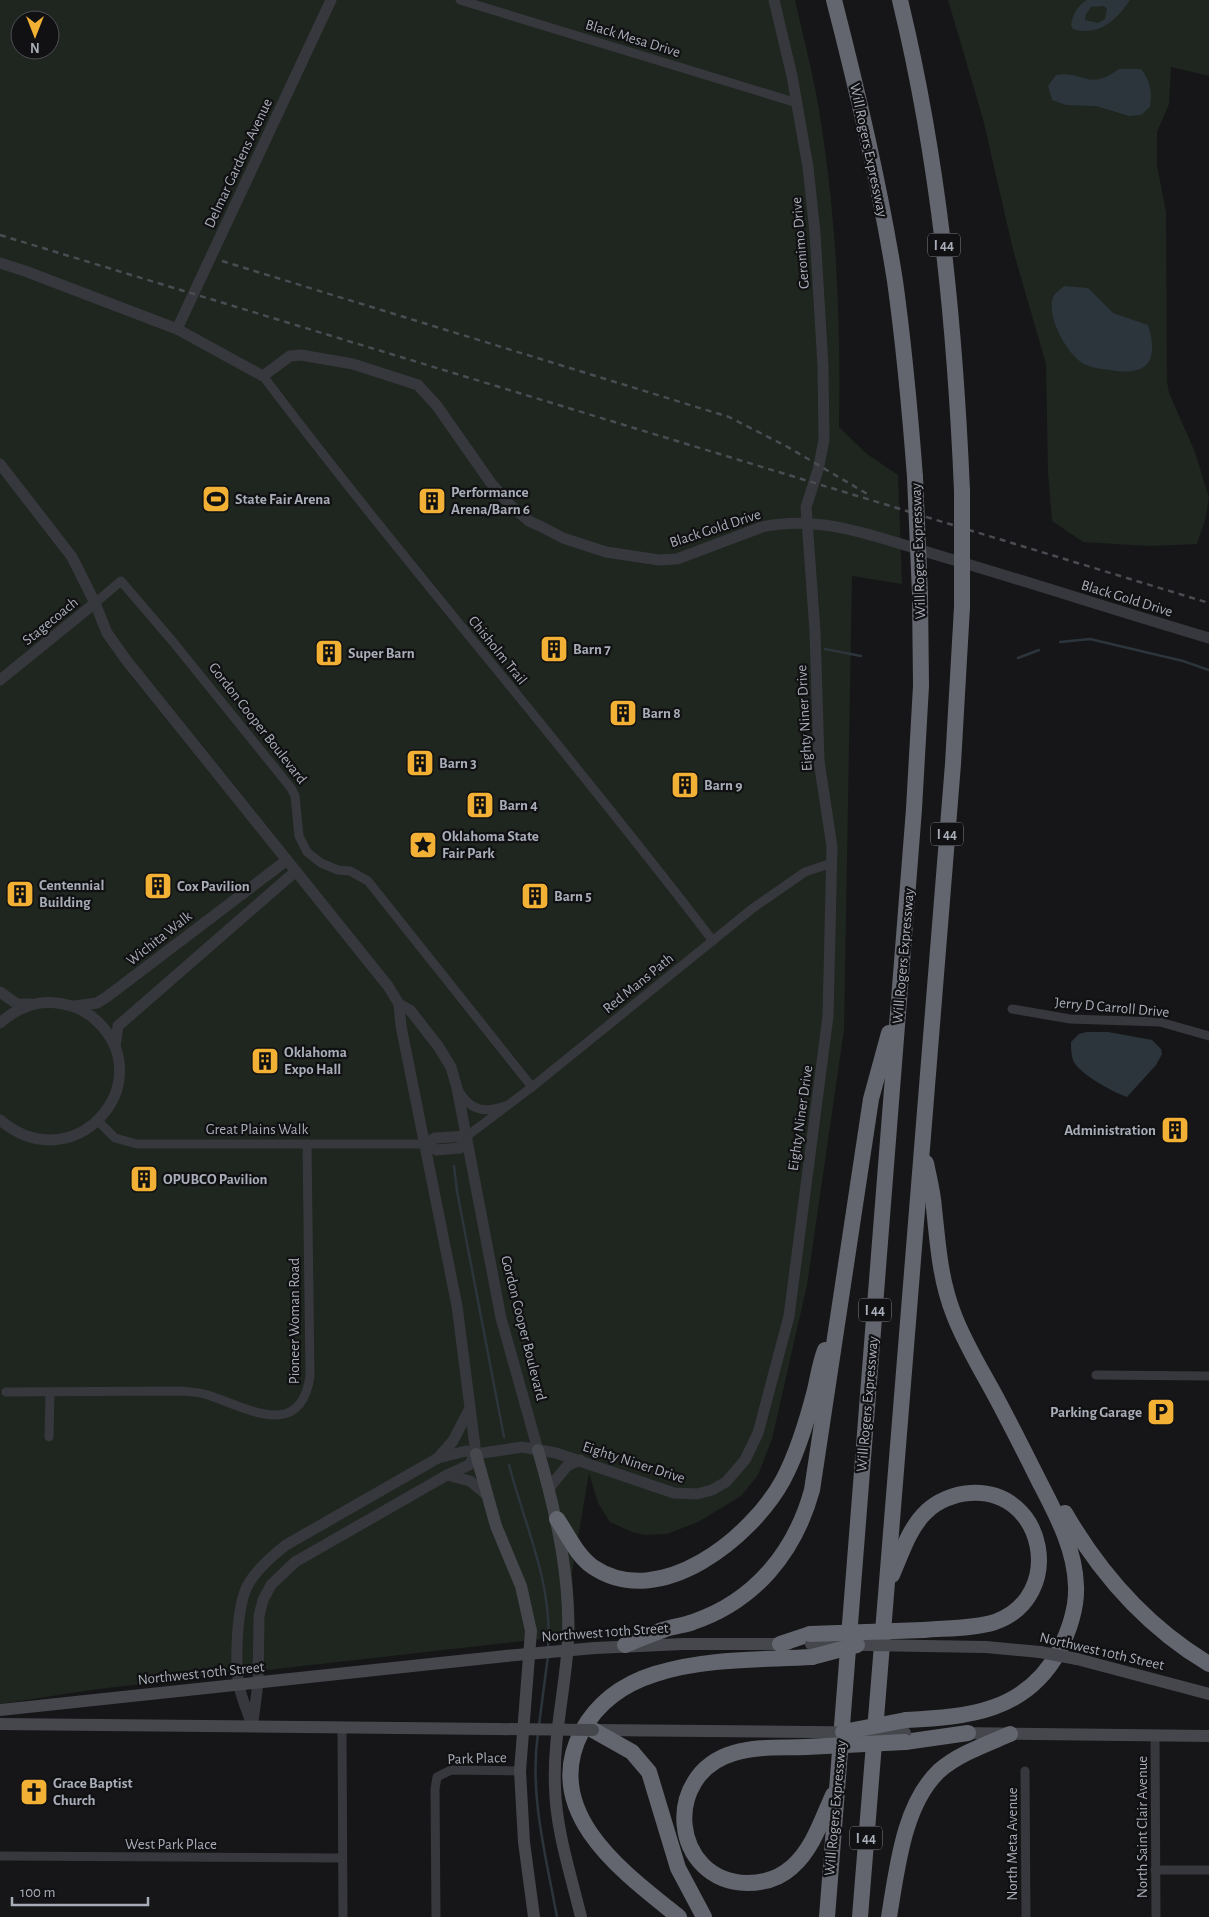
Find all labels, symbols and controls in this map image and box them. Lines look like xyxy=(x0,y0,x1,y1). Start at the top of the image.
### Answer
north arrow xyxy=(10,10,60,60)
street label: Black Mesa Drive xyxy=(584,17,682,60)
text: N xyxy=(30,40,40,54)
street label: Will Rogers Expressway xyxy=(847,82,890,219)
street label: Delmar Gardens Avenue xyxy=(202,96,275,230)
street label: Geronimo Drive xyxy=(789,196,812,289)
road number: I 44 xyxy=(928,234,960,256)
street label: Will Rogers Expressway xyxy=(909,482,928,619)
sports icon: State Fair Arena xyxy=(201,484,231,514)
place label: Performance Arena/Barn 6 xyxy=(451,485,530,517)
building icon: Performance Arena/Barn 6 xyxy=(417,486,447,516)
place label: State Fair Arena xyxy=(235,492,331,507)
street label: Black Gold Drive xyxy=(668,507,763,550)
street label: Black Gold Drive xyxy=(1079,577,1175,620)
street label: Stagecoach xyxy=(20,595,81,648)
street label: Chisholm Trail xyxy=(466,613,530,687)
building icon: Barn 7 xyxy=(539,634,569,664)
building icon: Super Barn xyxy=(314,638,344,668)
place label: Barn 7 xyxy=(573,642,611,657)
place label: Super Barn xyxy=(348,646,415,661)
street label: Gordon Cooper Boulevard xyxy=(206,660,310,787)
street label: Eighty Niner Drive xyxy=(794,664,815,772)
building icon: Barn 8 xyxy=(608,698,638,728)
place label: Barn 8 xyxy=(642,706,681,721)
building icon: Barn 3 xyxy=(405,748,435,778)
place label: Barn 3 xyxy=(439,756,477,771)
building icon: Barn 9 xyxy=(670,770,700,800)
place label: Barn 9 xyxy=(704,778,742,793)
building icon: Barn 4 xyxy=(465,790,495,820)
place label: Barn 4 xyxy=(499,798,538,813)
road number: I 44 xyxy=(931,822,963,846)
place label: Oklahoma State Fair Park xyxy=(442,829,539,861)
place icon: Oklahoma State Fair Park xyxy=(408,830,438,860)
building icon: Cox Pavilion xyxy=(143,871,173,901)
place label: Centennial Building xyxy=(39,878,104,910)
building icon: Centennial Building xyxy=(5,879,35,909)
place label: Cox Pavilion xyxy=(177,879,250,894)
building icon: Barn 5 xyxy=(520,881,550,911)
street label: Will Rogers Expressway xyxy=(890,887,917,1025)
place label: Barn 5 xyxy=(554,889,592,904)
street label: Wichita Walk xyxy=(124,908,195,968)
street label: Red Mans Path xyxy=(600,950,676,1016)
street label: Jerry D Carroll Drive xyxy=(1054,995,1170,1020)
place label: Oklahoma Expo Hall xyxy=(284,1045,347,1077)
building icon: Oklahoma Expo Hall xyxy=(250,1046,280,1076)
street label: Eighty Niner Drive xyxy=(786,1064,815,1172)
building icon: Administration xyxy=(1160,1115,1190,1145)
street label: Great Plains Walk xyxy=(206,1122,308,1137)
place label: Administration xyxy=(1064,1123,1156,1138)
building icon: OPUBCO Pavilion xyxy=(129,1164,159,1194)
place label: OPUBCO Pavilion xyxy=(163,1172,268,1187)
street label: Gordon Cooper Boulevard xyxy=(498,1254,549,1402)
street label: Pioneer Woman Road xyxy=(287,1258,302,1384)
road number: I 44 xyxy=(859,1298,891,1322)
street label: Will Rogers Expressway xyxy=(854,1335,881,1473)
parking icon: Parking Garage xyxy=(1146,1397,1176,1427)
place label: Parking Garage xyxy=(1050,1405,1142,1420)
street label: Eighty Niner Drive xyxy=(581,1439,687,1486)
street label: Northwest 10th Street xyxy=(541,1621,669,1644)
street label: Northwest 10th Street xyxy=(1038,1630,1166,1673)
street label: Northwest 10th Street xyxy=(137,1659,265,1688)
street label: Will Rogers Expressway xyxy=(822,1739,849,1877)
street label: Park Place xyxy=(447,1750,507,1767)
street label: North Saint Clair Avenue xyxy=(1135,1756,1150,1898)
place label: Grace Baptist Church xyxy=(53,1776,133,1808)
church icon: Grace Baptist Church xyxy=(19,1777,49,1807)
street label: North Meta Avenue xyxy=(1005,1787,1020,1901)
road number: I 44 xyxy=(850,1826,882,1850)
street label: West Park Place xyxy=(125,1837,217,1852)
scale bar xyxy=(12,1874,149,1906)
text: 100 m xyxy=(20,1885,55,1900)

